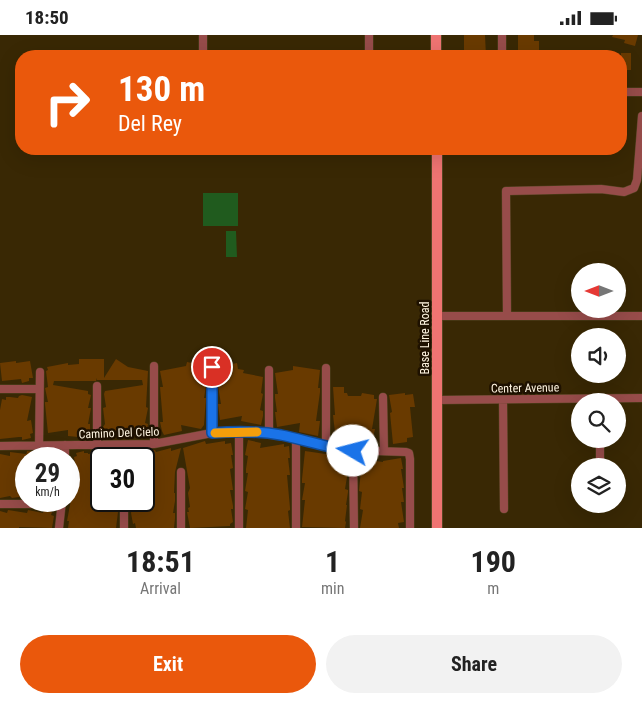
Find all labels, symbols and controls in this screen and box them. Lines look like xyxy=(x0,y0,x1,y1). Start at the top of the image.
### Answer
text: 18:50 xyxy=(25,6,69,29)
text: 130 m xyxy=(118,69,205,110)
icon: right xyxy=(35,70,100,135)
text: Del Rey xyxy=(118,111,182,136)
north arrow xyxy=(571,263,626,317)
map controls xyxy=(571,263,626,513)
street label: Base Line Road xyxy=(418,302,432,374)
button: sound xyxy=(571,328,626,383)
pin xyxy=(191,346,233,388)
icon: arrive xyxy=(198,353,226,381)
street label: Center Avenue xyxy=(491,380,560,396)
button: search xyxy=(571,393,626,448)
position arrow xyxy=(326,424,378,476)
street label: Camino Del Cielo xyxy=(78,425,160,441)
speed limit sign: 30 xyxy=(90,447,155,512)
button: layers xyxy=(571,458,626,513)
text: 29 xyxy=(35,459,60,488)
text: km/h xyxy=(35,485,60,499)
text: 18:51 xyxy=(126,544,195,579)
text: 1 xyxy=(325,544,340,579)
text: 190 xyxy=(470,544,516,579)
text: Arrival xyxy=(140,579,181,598)
text: min xyxy=(321,579,344,598)
text: m xyxy=(487,579,499,598)
button: Exit xyxy=(20,635,316,693)
button: Share xyxy=(326,635,622,693)

